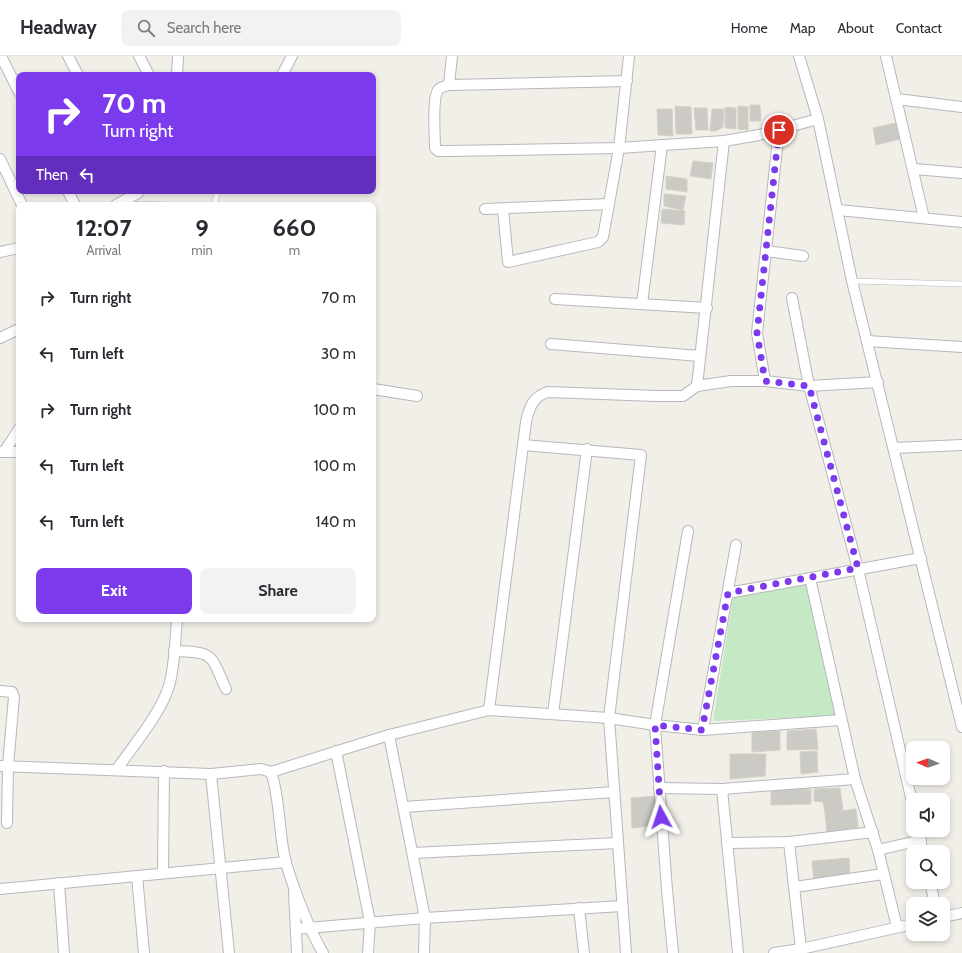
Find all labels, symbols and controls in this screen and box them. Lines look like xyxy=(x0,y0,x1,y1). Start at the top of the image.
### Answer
search box xyxy=(121,10,401,46)
text: Headway xyxy=(20,16,97,39)
icon: search xyxy=(135,17,157,39)
text: Search here xyxy=(167,19,241,37)
text: Home xyxy=(731,19,768,37)
text: Map xyxy=(790,19,815,37)
text: About xyxy=(837,19,874,37)
text: Contact xyxy=(896,19,942,37)
text: 70 m xyxy=(102,86,166,120)
icon: right xyxy=(36,88,88,140)
pin xyxy=(762,113,796,147)
icon: arrive xyxy=(768,119,790,141)
text: Turn right xyxy=(102,120,173,142)
icon: left xyxy=(76,164,98,186)
text: Then xyxy=(36,166,68,184)
text: 12:07 xyxy=(76,213,132,242)
text: 9 xyxy=(195,213,209,242)
text: 660 xyxy=(272,213,316,242)
text: Arrival xyxy=(86,242,121,258)
text: min xyxy=(191,242,213,258)
text: m xyxy=(289,242,300,258)
icon: right xyxy=(36,287,58,309)
text: Turn right xyxy=(70,289,131,307)
text: 70 m xyxy=(322,289,356,307)
icon: left xyxy=(36,343,58,365)
text: Turn left xyxy=(70,345,124,363)
text: 30 m xyxy=(321,345,356,363)
icon: right xyxy=(36,399,58,421)
text: Turn right xyxy=(70,401,131,419)
text: 100 m xyxy=(314,401,356,419)
icon: left xyxy=(36,455,58,477)
text: Turn left xyxy=(70,457,124,475)
text: 100 m xyxy=(314,457,356,475)
icon: left xyxy=(36,511,58,533)
text: Turn left xyxy=(70,513,124,531)
text: 140 m xyxy=(315,513,356,531)
button: Exit xyxy=(36,568,192,614)
button: Share xyxy=(200,568,356,614)
north arrow xyxy=(906,741,950,785)
map controls xyxy=(906,741,950,941)
button: sound xyxy=(906,793,950,837)
position arrow xyxy=(640,796,682,838)
button: search xyxy=(906,845,950,889)
button: layers xyxy=(906,897,950,941)

